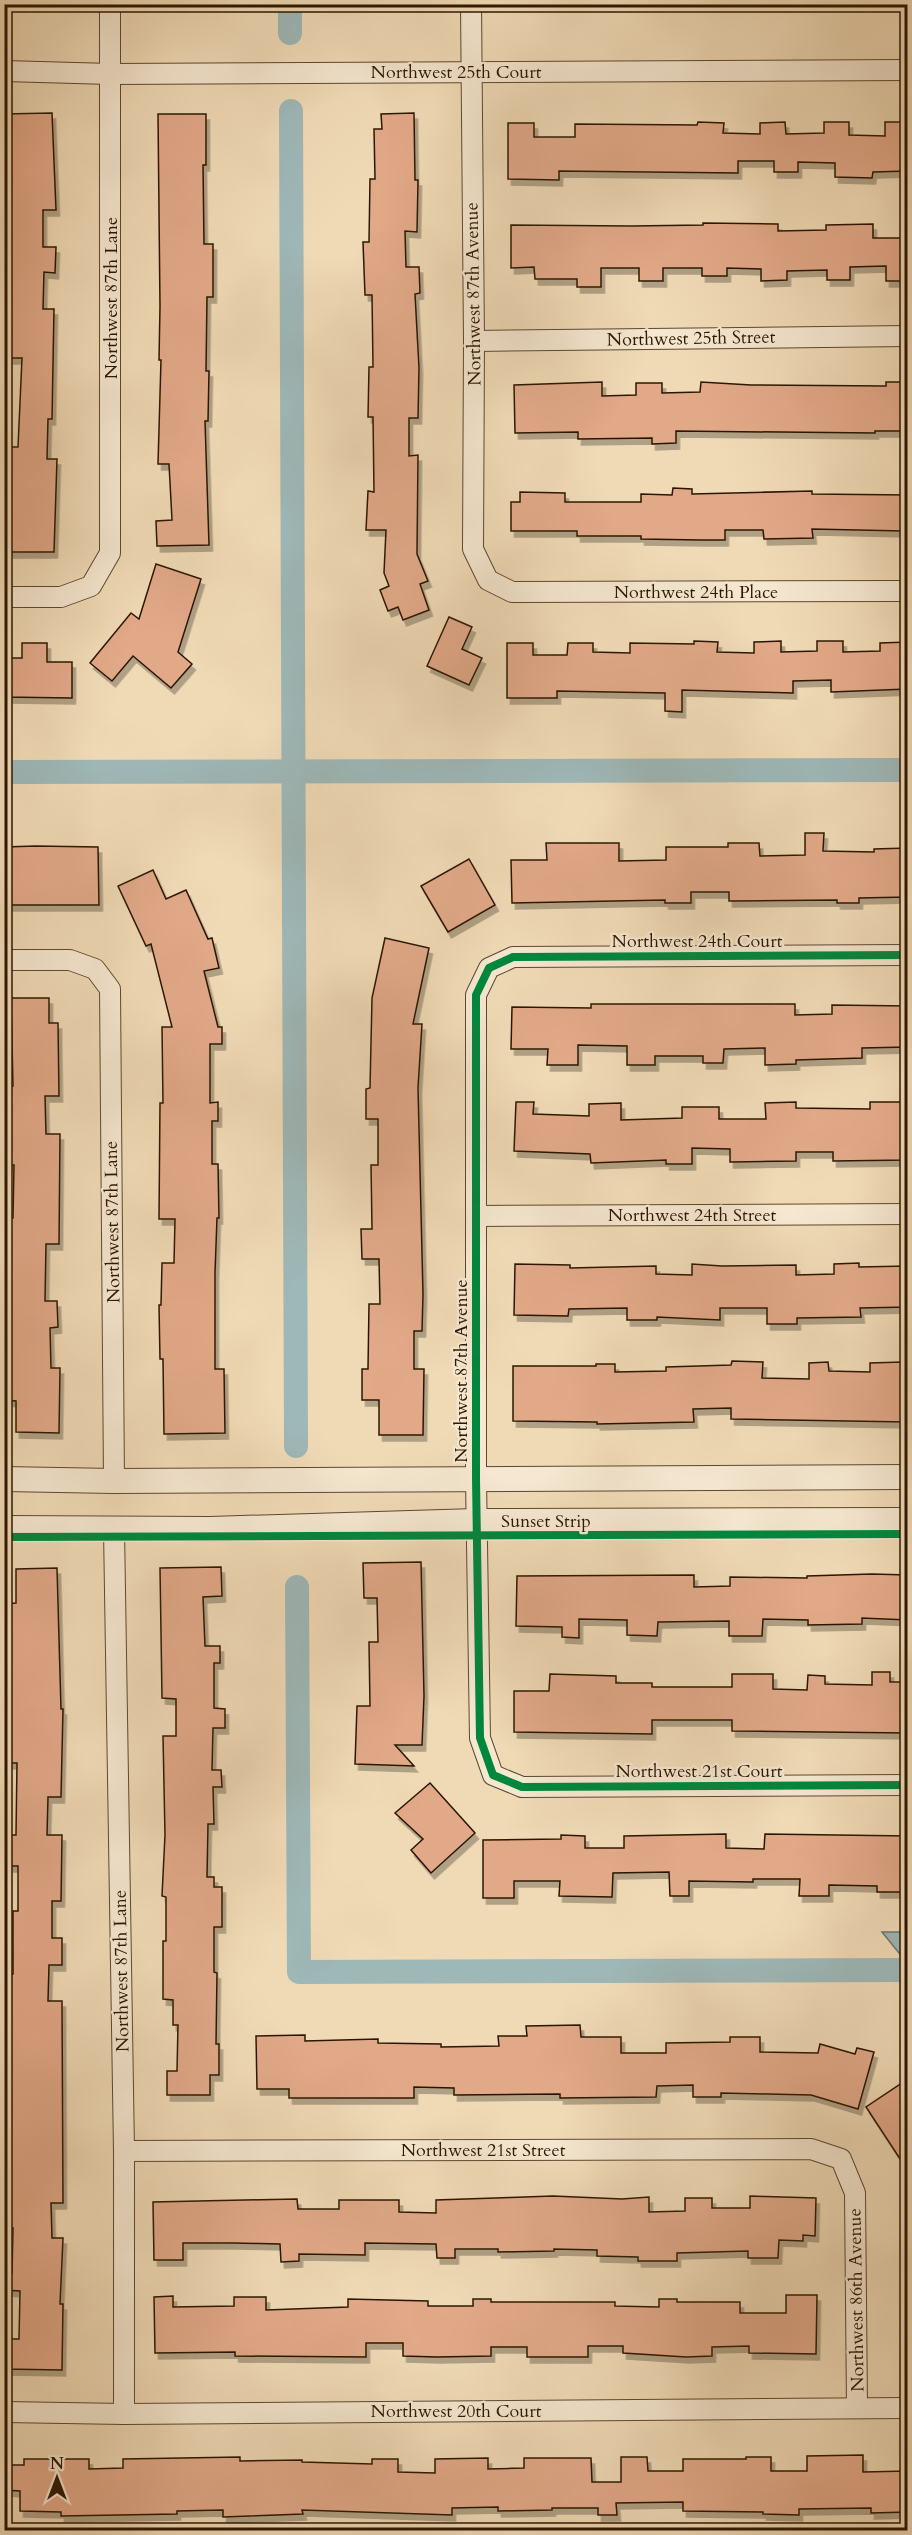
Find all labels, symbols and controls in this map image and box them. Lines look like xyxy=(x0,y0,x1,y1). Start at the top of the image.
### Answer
street label: Northwest 25th Court xyxy=(371,60,542,85)
street label: Northwest 87th Avenue xyxy=(459,202,488,386)
street label: Northwest 87th Lane xyxy=(99,217,124,379)
street label: Northwest 25th Street xyxy=(607,325,776,352)
street label: Northwest 24th Place xyxy=(614,580,778,605)
street label: Northwest 24th Court xyxy=(612,929,783,954)
street label: Northwest 87th Lane xyxy=(99,1141,126,1303)
street label: Northwest 24th Street xyxy=(608,1203,777,1228)
street label: Northwest 87th Avenue xyxy=(449,1279,474,1463)
street label: Sunset Strip xyxy=(501,1509,591,1534)
street label: Northwest 21st Court xyxy=(616,1759,783,1784)
street label: Northwest 87th Lane xyxy=(108,1890,135,2052)
street label: Northwest 21st Street xyxy=(401,2138,566,2163)
street label: Northwest 86th Avenue xyxy=(842,2208,871,2392)
street label: Northwest 20th Court xyxy=(371,2399,542,2424)
north arrow xyxy=(27,2448,87,2508)
text: N xyxy=(50,2453,64,2475)

